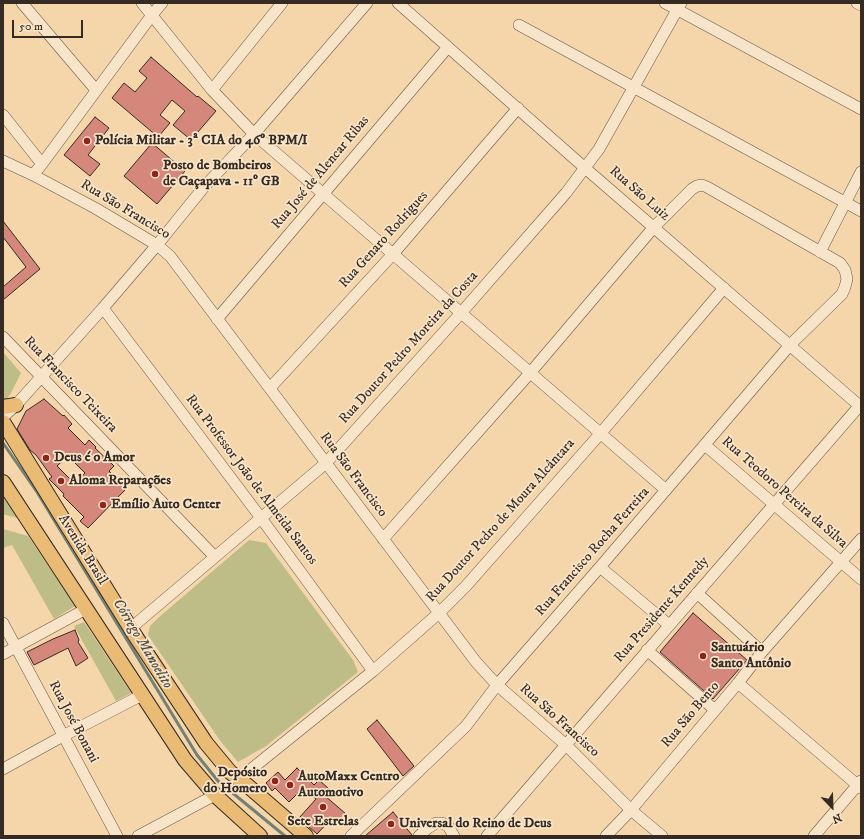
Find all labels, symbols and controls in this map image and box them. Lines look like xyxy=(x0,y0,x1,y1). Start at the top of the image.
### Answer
scale bar xyxy=(14,12,85,38)
text: 50 m xyxy=(19,19,43,34)
street label: Rua José de Alencar Ribas xyxy=(269,113,373,233)
place label: Polícia Militar - 3ª CIA do 46º BPM/I xyxy=(95,133,308,149)
marker: Polícia Militar - 3ª CIA do 46º BPM/I xyxy=(82,136,92,146)
place label: Posto de Bombeiros de Caçapava - 11º GB xyxy=(163,158,280,190)
street label: Rua São Luiz xyxy=(605,163,673,225)
marker: Posto de Bombeiros de Caçapava - 11º GB xyxy=(150,169,160,179)
street label: Rua São Francisco xyxy=(77,177,173,243)
street label: Rua Genaro Rodrigues xyxy=(336,188,432,292)
street label: Rua Doutor Pedro Moreira da Costa xyxy=(336,268,482,428)
street label: Rua Francisco Teixeira xyxy=(20,333,120,437)
street label: Rua Professor João de Almeida Santos xyxy=(181,392,321,568)
street label: Rua São Francisco xyxy=(316,429,390,521)
street label: Rua Teodoro Pereira da Silva xyxy=(718,434,850,552)
street label: Rua Doutor Pedro de Moura Alcântara xyxy=(423,436,579,606)
place label: Deus é o Amor xyxy=(54,450,135,466)
marker: Deus é o Amor xyxy=(41,453,51,463)
place label: Aloma Reparações xyxy=(69,473,171,489)
marker: Aloma Reparações xyxy=(56,476,66,486)
street label: Rua Francisco Rocha Ferreira xyxy=(533,484,653,620)
place label: Emílio Auto Center xyxy=(111,497,220,513)
marker: Emílio Auto Center xyxy=(98,500,108,510)
street label: Avenida Brasil xyxy=(54,512,110,588)
street label: Rua Presidente Kennedy xyxy=(611,553,713,667)
water label: Córrego Manoelito xyxy=(108,596,176,692)
place label: Santuário Santo Antônio xyxy=(711,640,791,672)
marker: Santuário Santo Antônio xyxy=(698,651,708,661)
street label: Rua José Bonani xyxy=(44,678,102,766)
street label: Rua São Bento xyxy=(658,678,724,752)
street label: Rua São Francisco xyxy=(516,681,602,761)
place label: Depósito do Homero xyxy=(204,765,267,798)
place label: AutoMaxx Centro Automotivo xyxy=(298,769,399,802)
marker: Depósito do Homero xyxy=(270,776,280,786)
marker: AutoMaxx Centro Automotivo xyxy=(285,780,295,790)
north arrow xyxy=(812,787,852,827)
marker: Sete Estrelas xyxy=(318,802,328,812)
text: N xyxy=(830,810,844,826)
place label: Sete Estrelas xyxy=(287,814,359,830)
place label: Universal do Reino de Deus xyxy=(399,816,551,832)
marker: Universal do Reino de Deus xyxy=(386,819,396,829)

